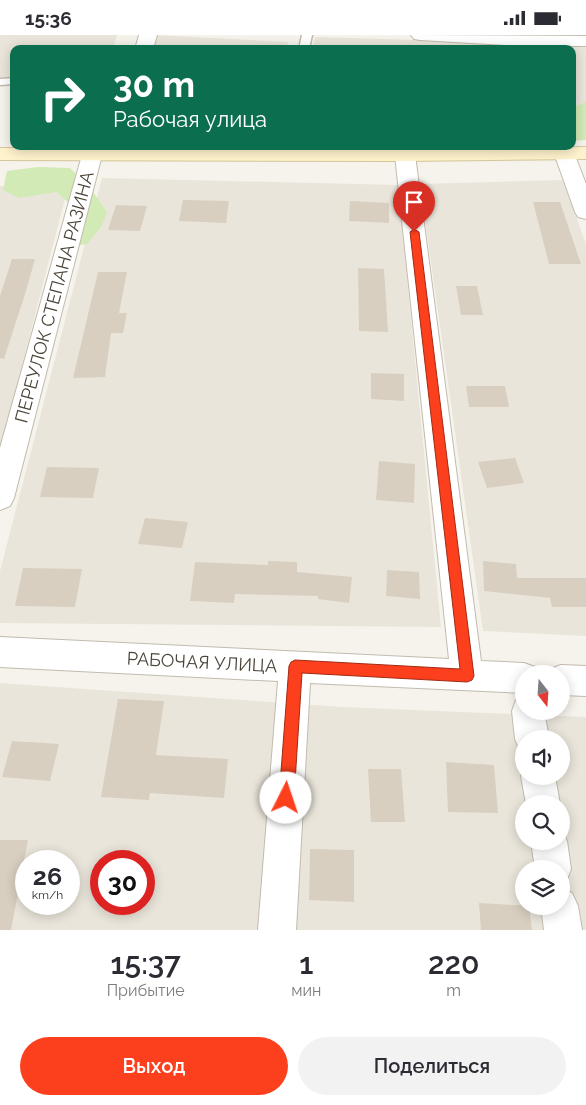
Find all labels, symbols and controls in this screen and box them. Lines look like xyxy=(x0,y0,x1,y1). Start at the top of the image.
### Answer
text: 15:36 xyxy=(25,7,72,29)
text: 30 m xyxy=(113,64,195,105)
icon: right xyxy=(30,65,95,130)
text: Рабочая улица xyxy=(113,106,267,132)
street label: ПЕРЕУЛОК СТЕПАНА РАЗИНА xyxy=(10,169,98,425)
pin xyxy=(393,181,435,232)
icon: arrive xyxy=(400,188,428,216)
street label: РАБОЧАЯ УЛИЦА xyxy=(126,648,278,676)
north arrow xyxy=(515,665,570,720)
map controls xyxy=(515,665,570,915)
button: sound xyxy=(515,730,570,785)
position arrow xyxy=(259,771,311,823)
button: search xyxy=(515,795,570,850)
speed limit sign: 30 xyxy=(90,850,155,915)
button: layers xyxy=(515,860,570,915)
text: 26 xyxy=(33,861,62,891)
text: km/h xyxy=(32,888,63,902)
text: 15:37 xyxy=(110,946,181,981)
text: 1 xyxy=(299,946,313,981)
text: 220 xyxy=(428,946,479,981)
text: Прибытие xyxy=(107,981,185,1000)
text: мин xyxy=(291,981,321,1000)
text: m xyxy=(446,981,461,1000)
button: Выход xyxy=(20,1037,288,1095)
button: Поделиться xyxy=(298,1037,566,1095)

